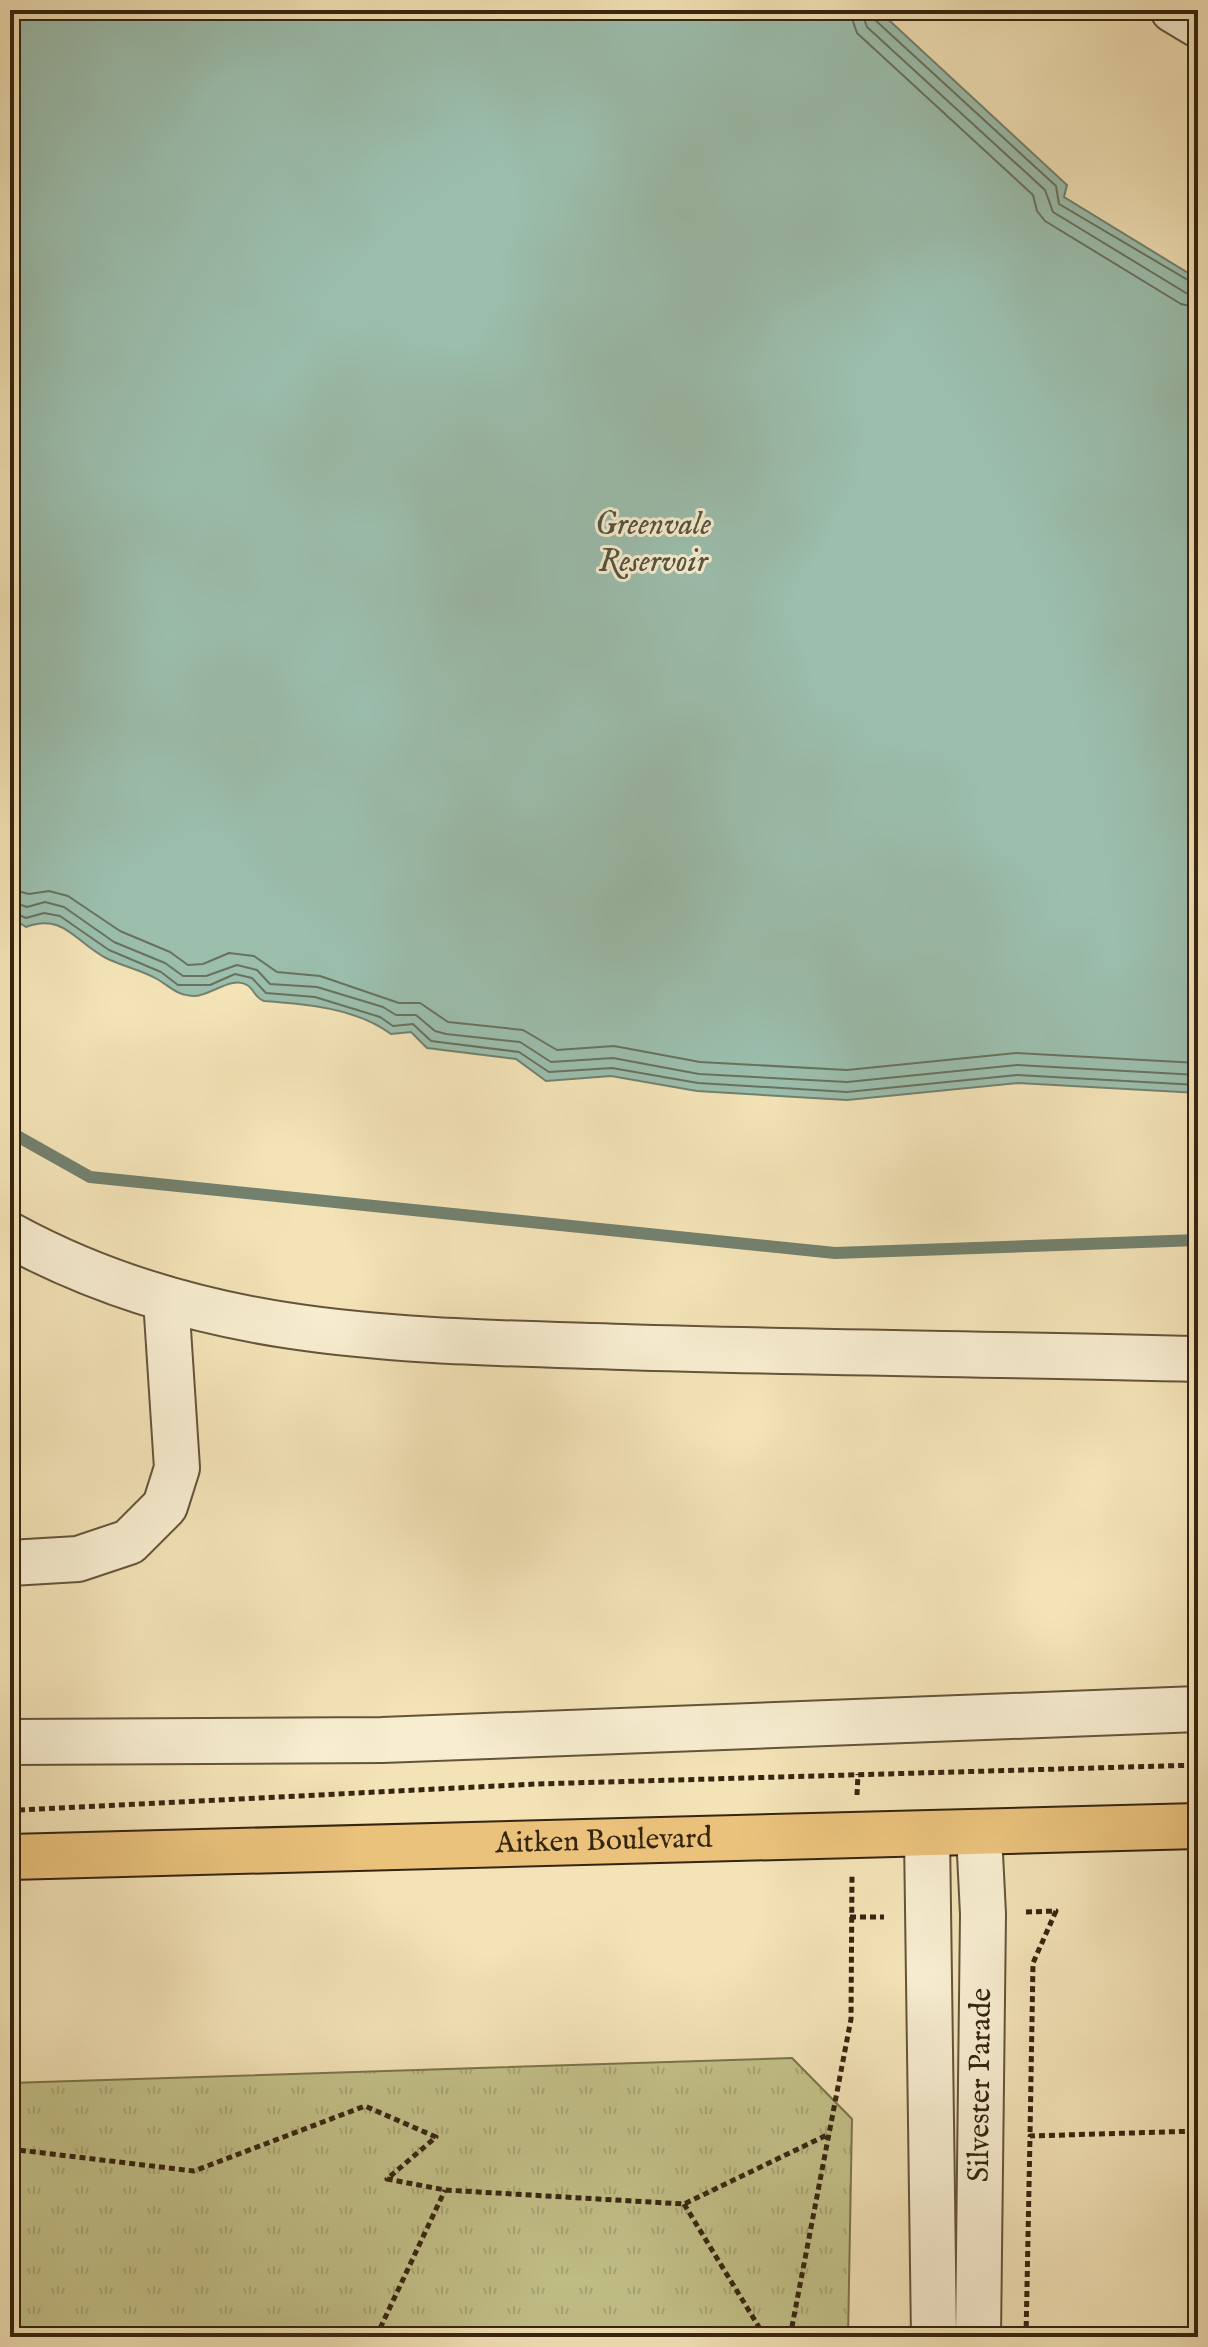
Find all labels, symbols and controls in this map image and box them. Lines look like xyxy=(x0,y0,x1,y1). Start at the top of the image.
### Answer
water label: Greenvale Reservoir xyxy=(595,505,712,583)
street label: Aitken Boulevard xyxy=(494,1820,714,1863)
street label: Silvester Parade xyxy=(961,1988,1001,2182)

